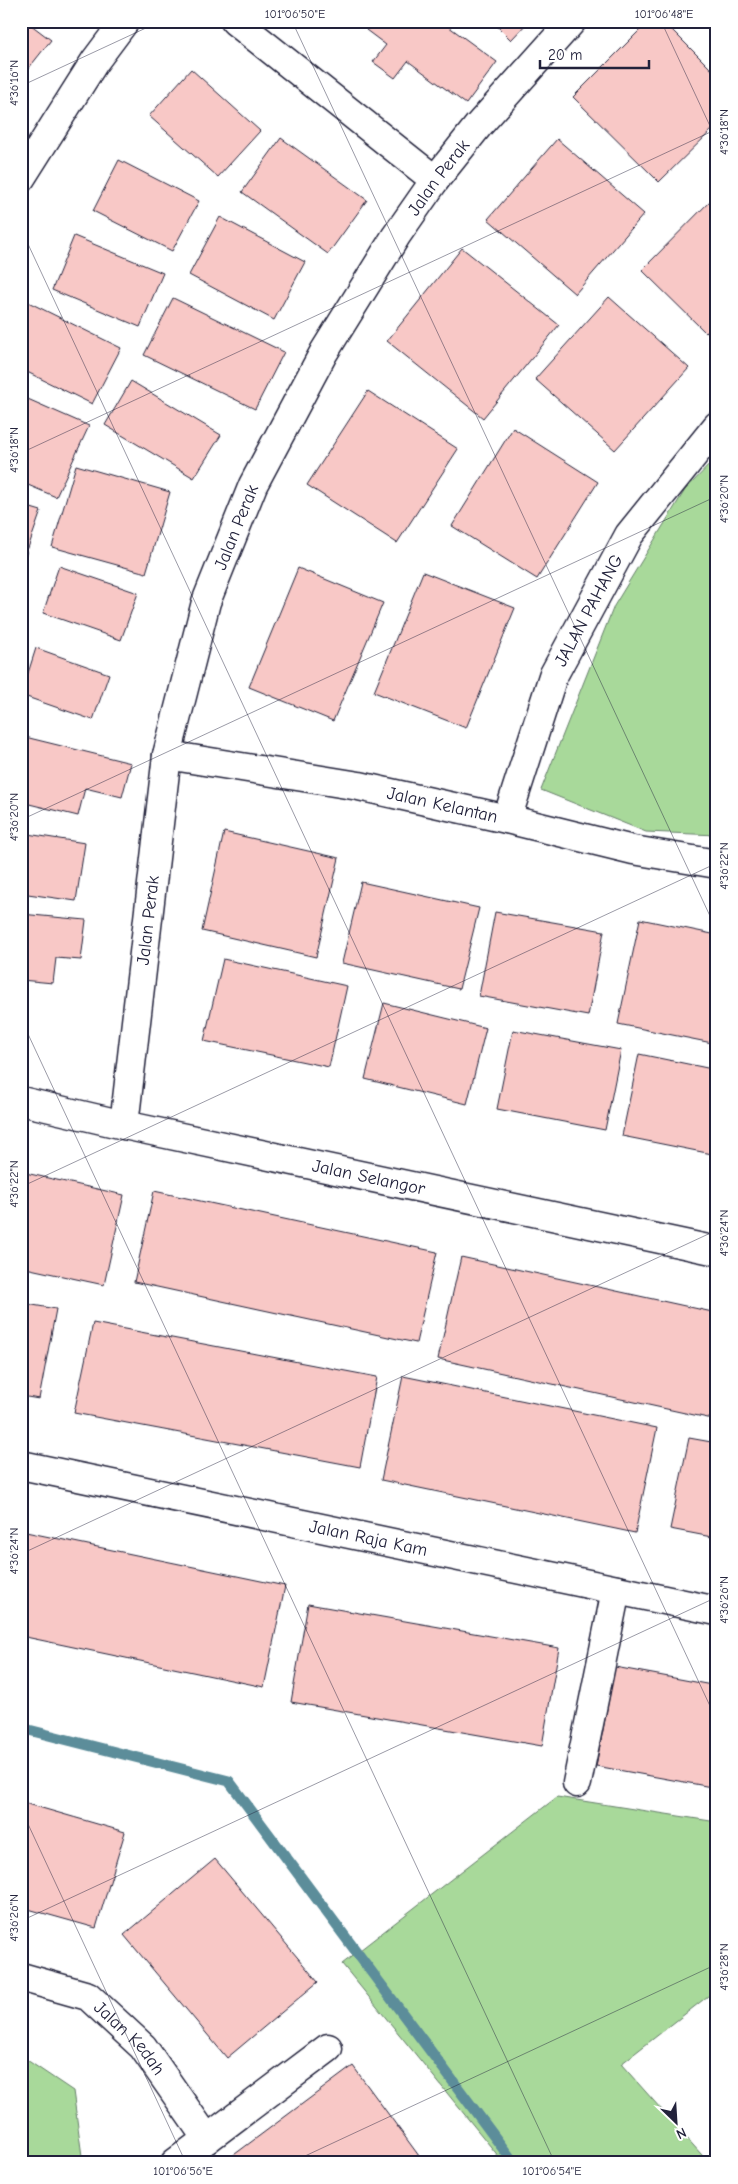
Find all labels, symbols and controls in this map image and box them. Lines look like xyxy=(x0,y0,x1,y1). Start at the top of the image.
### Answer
text: 101°06'50"E xyxy=(265,7,325,21)
text: 101°06'48"E xyxy=(635,7,693,21)
scale bar xyxy=(540,38,649,70)
text: 20 m xyxy=(548,46,582,64)
text: 4°36'16"N xyxy=(7,60,21,106)
text: 4°36'18"N xyxy=(717,109,731,155)
street label: Jalan Perak xyxy=(403,135,474,220)
text: 4°36'18"N xyxy=(7,427,21,473)
text: 4°36'20"N xyxy=(717,475,731,523)
street label: Jalan Perak xyxy=(210,481,263,573)
street label: JALAN PAHANG xyxy=(550,550,627,670)
street label: Jalan Kelantan xyxy=(385,782,500,827)
text: 4°36'20"N xyxy=(7,793,21,841)
text: 4°36'22"N xyxy=(717,842,731,890)
street label: Jalan Perak xyxy=(132,874,163,966)
street label: Jalan Selangor xyxy=(310,1155,428,1199)
text: 4°36'22"N xyxy=(7,1160,21,1208)
text: 4°36'24"N xyxy=(717,1210,731,1256)
street label: Jalan Raja Kam xyxy=(307,1515,430,1561)
text: 4°36'24"N xyxy=(7,1528,21,1574)
text: 4°36'26"N xyxy=(717,1576,731,1624)
text: 4°36'26"N xyxy=(7,1894,21,1942)
text: 4°36'28"N xyxy=(717,1943,731,1991)
street label: Jalan Kedah xyxy=(90,1997,170,2079)
north arrow xyxy=(650,2096,700,2146)
text: N xyxy=(674,2124,689,2143)
text: 101°06'56"E xyxy=(153,2164,213,2178)
text: 101°06'54"E xyxy=(523,2164,581,2178)

